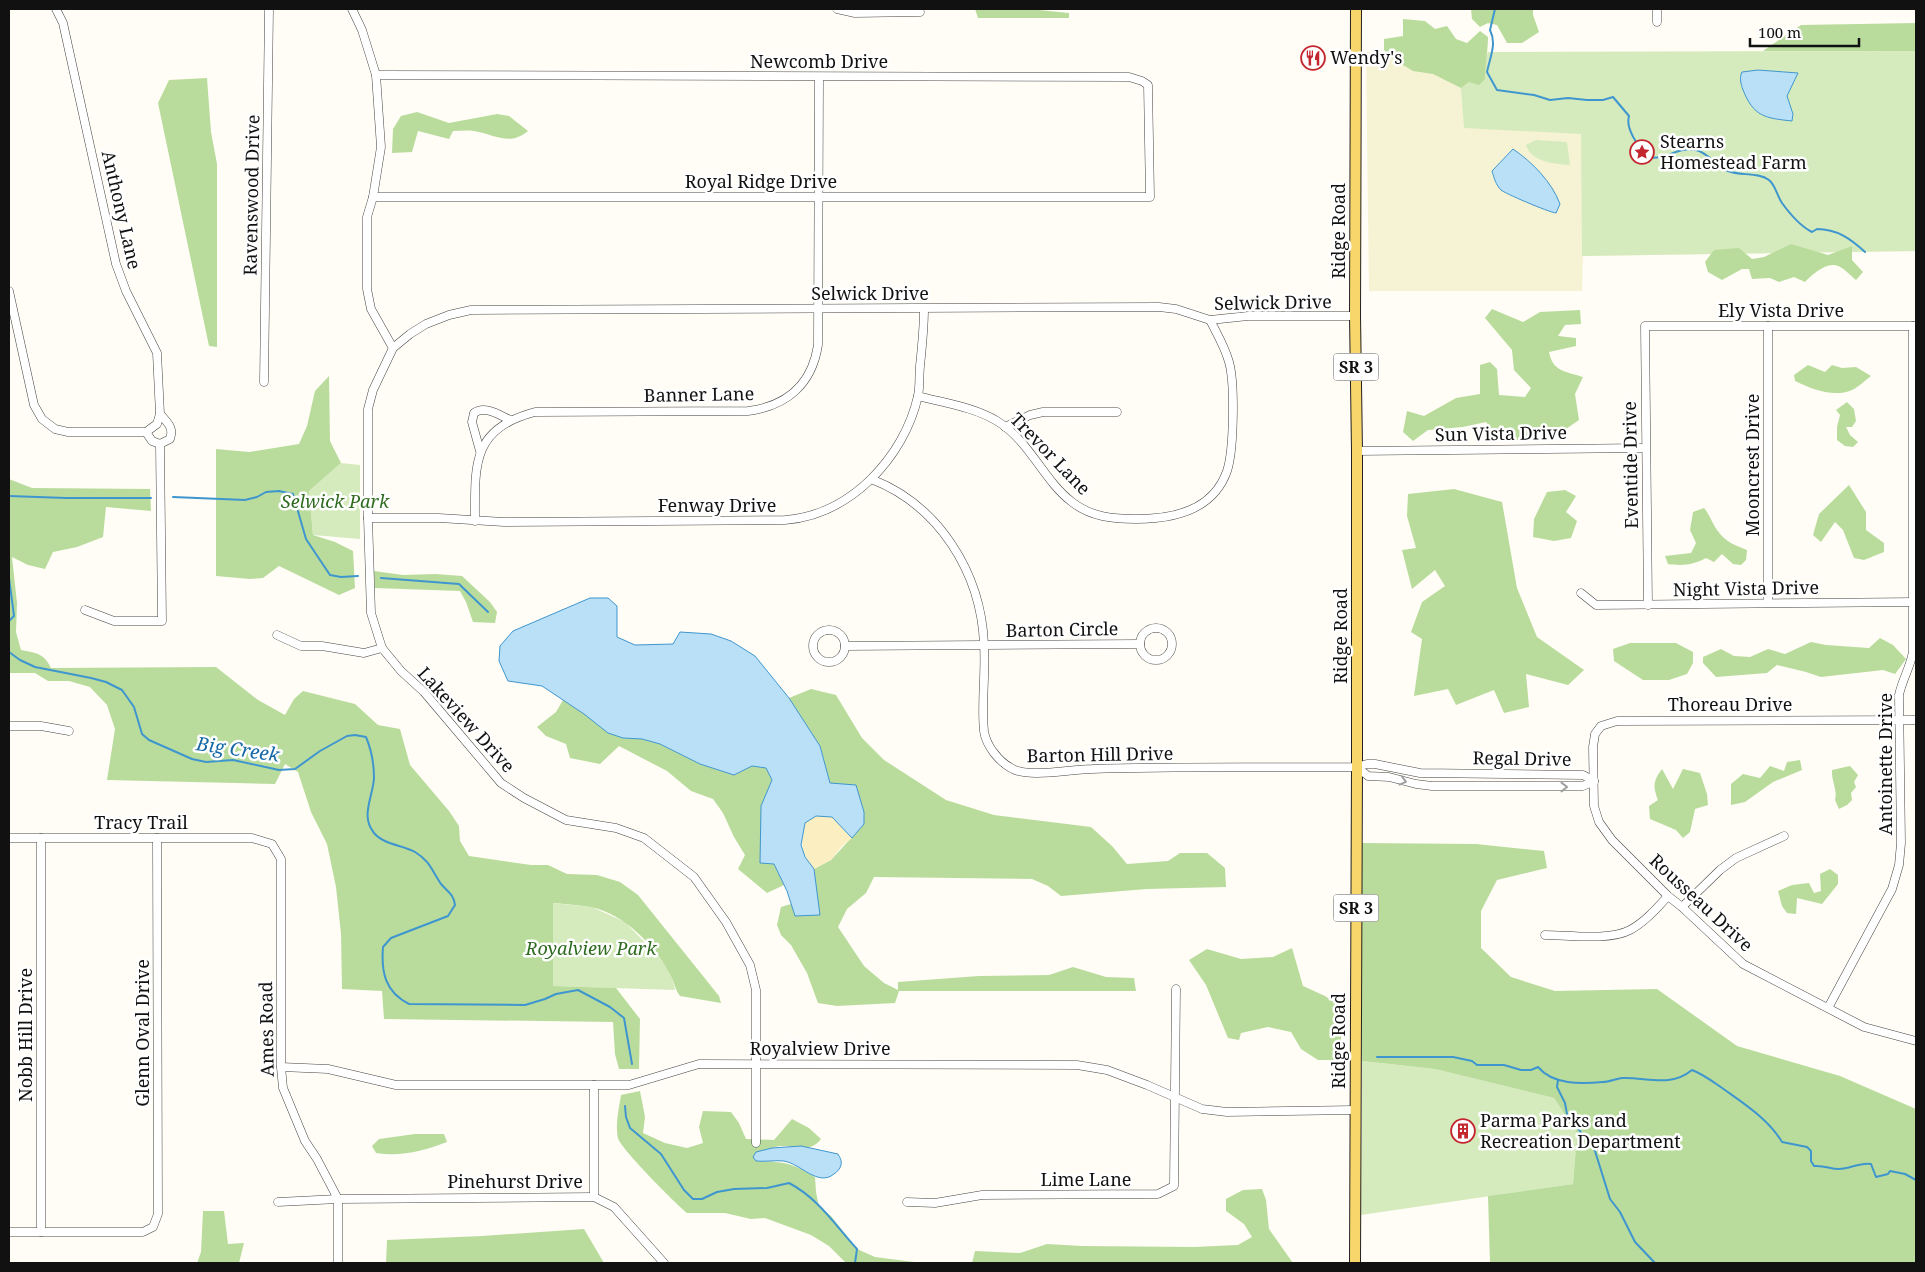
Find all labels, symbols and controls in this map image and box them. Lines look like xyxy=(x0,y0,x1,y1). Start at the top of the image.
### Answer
scale bar xyxy=(1750,15,1859,47)
text: 100 m xyxy=(1758,22,1801,42)
restaurant icon: Wendy's xyxy=(1300,45,1326,71)
place label: Wendy's xyxy=(1330,45,1402,69)
street label: Newcomb Drive xyxy=(750,49,888,73)
street label: Ravenswood Drive xyxy=(238,114,264,276)
place label: Stearns Homestead Farm xyxy=(1660,129,1807,174)
place icon: Stearns Homestead Farm xyxy=(1629,139,1655,165)
street label: Anthony Lane xyxy=(97,148,147,271)
street label: Royal Ridge Drive xyxy=(685,169,837,193)
street label: Ridge Road xyxy=(1326,183,1350,279)
street label: Selwick Drive xyxy=(811,281,929,305)
street label: Selwick Drive xyxy=(1214,289,1332,315)
street label: Ely Vista Drive xyxy=(1718,298,1844,322)
road number: SR 3 xyxy=(1334,354,1378,381)
street label: Banner Lane xyxy=(644,381,754,407)
street label: Mooncrest Drive xyxy=(1740,394,1764,536)
street label: Eventide Drive xyxy=(1617,401,1643,529)
street label: Trevor Lane xyxy=(1005,407,1096,500)
street label: Sun Vista Drive xyxy=(1435,420,1567,446)
park label: Selwick Park xyxy=(281,489,390,513)
street label: Fenway Drive xyxy=(658,493,776,517)
street label: Night Vista Drive xyxy=(1673,575,1819,601)
street label: Ridge Road xyxy=(1328,588,1352,684)
street label: Barton Circle xyxy=(1005,616,1119,642)
street label: Lakeview Drive xyxy=(413,661,521,777)
street label: Thoreau Drive xyxy=(1668,692,1792,716)
street label: Antoinette Drive xyxy=(1873,693,1897,835)
water label: Big Creek xyxy=(194,730,282,768)
street label: Barton Hill Drive xyxy=(1026,741,1174,767)
street label: Regal Drive xyxy=(1472,745,1572,771)
one-way arrow xyxy=(1398,775,1406,785)
one-way arrow xyxy=(1561,782,1569,792)
street label: Tracy Trail xyxy=(94,810,188,834)
street label: Rousseau Drive xyxy=(1645,848,1759,956)
road number: SR 3 xyxy=(1334,894,1378,921)
park label: Royalview Park xyxy=(524,936,657,960)
street label: Glenn Oval Drive xyxy=(130,959,154,1107)
street label: Nobb Hill Drive xyxy=(13,968,37,1102)
street label: Ames Road xyxy=(253,981,279,1077)
street label: Ridge Road xyxy=(1326,993,1350,1089)
street label: Royalview Drive xyxy=(749,1036,891,1060)
place label: Parma Parks and Recreation Department xyxy=(1480,1108,1681,1153)
building icon: Parma Parks and Recreation Department xyxy=(1450,1118,1476,1144)
street label: Lime Lane xyxy=(1041,1167,1131,1191)
street label: Pinehurst Drive xyxy=(447,1169,583,1193)

